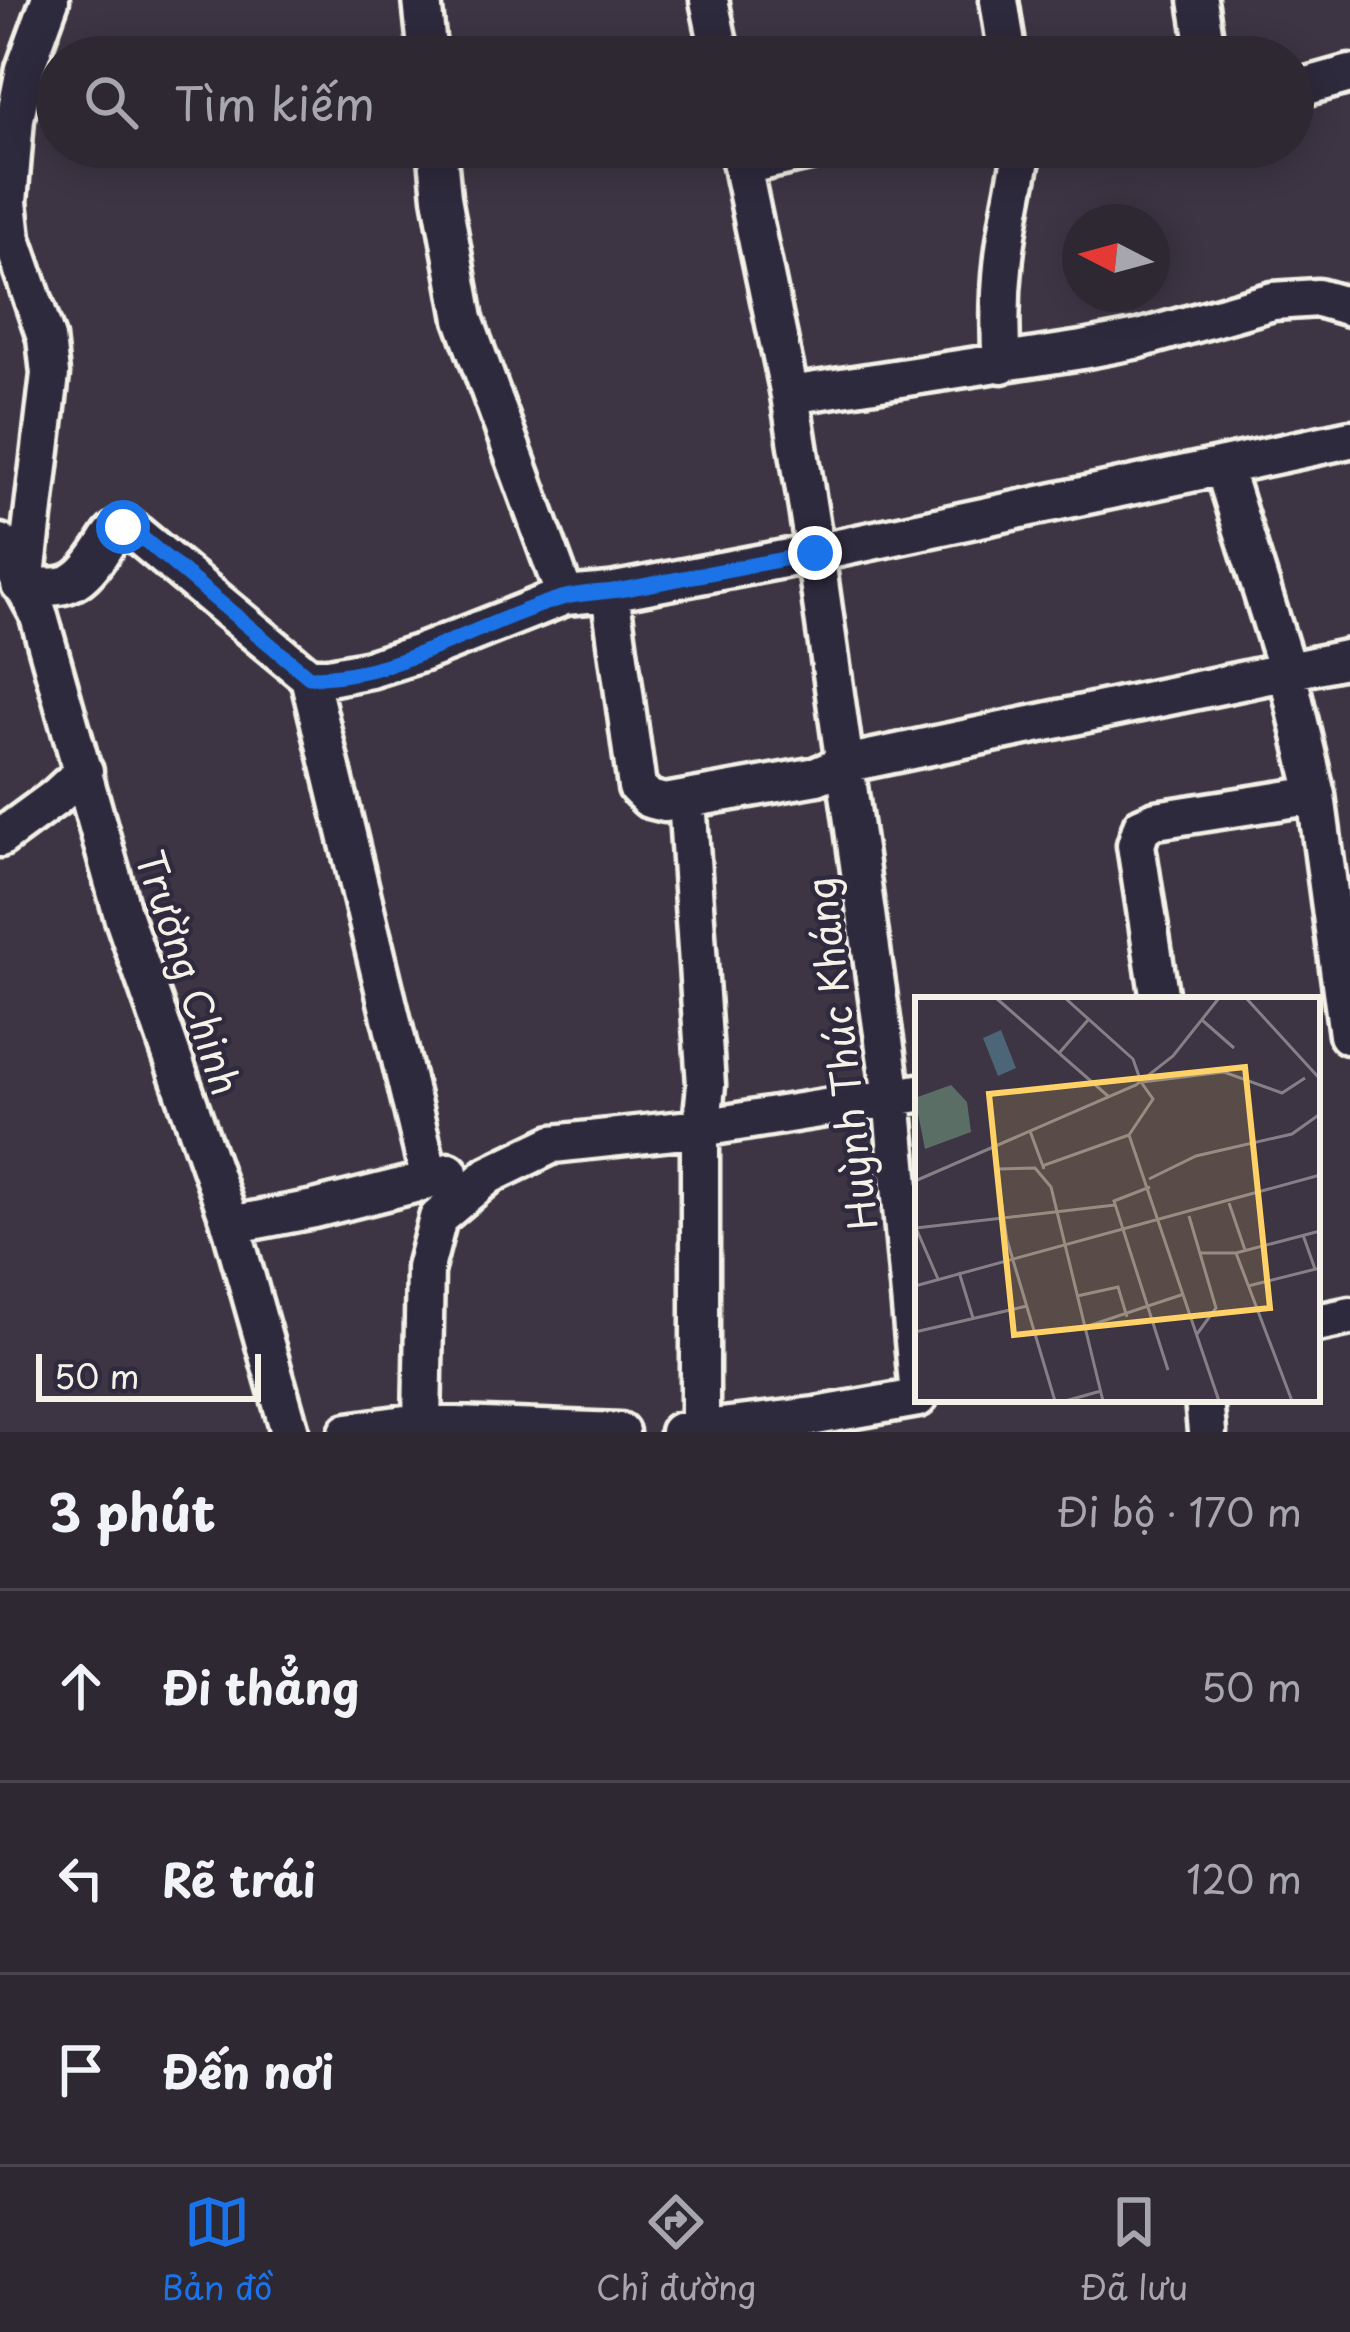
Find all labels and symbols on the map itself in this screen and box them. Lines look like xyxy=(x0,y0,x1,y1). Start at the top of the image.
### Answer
north arrow xyxy=(1062,204,1170,312)
route start xyxy=(96,500,150,554)
route end xyxy=(788,526,842,580)
street label: Trường Chinh xyxy=(123,842,257,1102)
street label: Huỳnh Thúc Kháng xyxy=(789,874,891,1234)
inset map xyxy=(915,997,1320,1402)
scale bar xyxy=(36,1348,261,1401)

